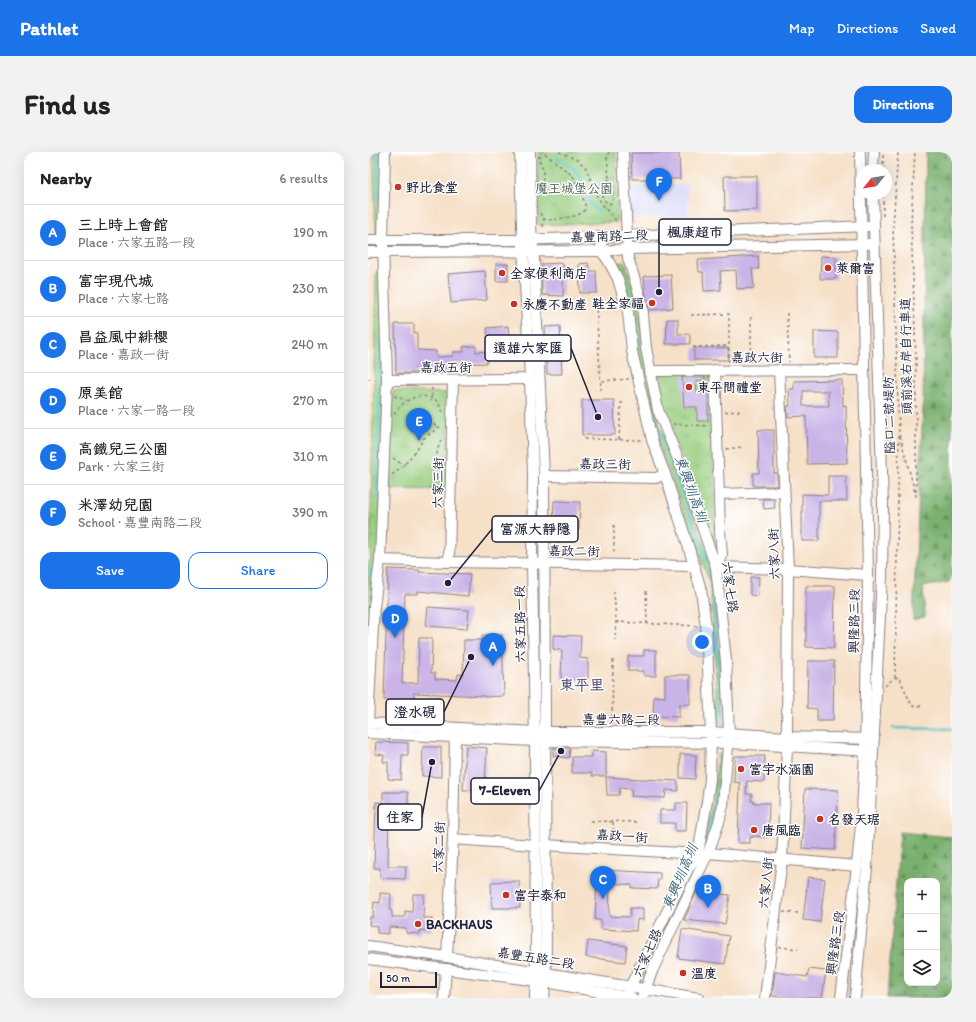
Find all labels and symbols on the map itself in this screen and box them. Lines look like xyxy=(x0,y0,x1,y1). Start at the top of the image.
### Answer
north arrow xyxy=(856,164,892,200)
pin: F xyxy=(646,168,672,201)
place label: 野比食堂 xyxy=(406,180,458,195)
park label: 魔王城堡公園 xyxy=(535,181,613,196)
marker: 野比食堂 xyxy=(393,182,403,192)
callout: 楓康超市 xyxy=(659,219,731,245)
text: 楓康超市 xyxy=(667,224,723,241)
street label: 嘉豐南路二段 xyxy=(570,227,648,245)
place label: 萊爾富 xyxy=(836,261,875,276)
marker: 萊爾富 xyxy=(823,263,833,273)
place label: 全家便利商店 xyxy=(510,266,588,281)
marker: 全家便利商店 xyxy=(497,268,507,278)
place label: 鞋全家福 xyxy=(592,296,644,311)
place label: 永慶不動產 xyxy=(522,297,587,312)
street label: 頭前溪右岸自行車道 xyxy=(897,297,915,415)
marker: 鞋全家福 xyxy=(647,298,657,308)
marker: 永慶不動產 xyxy=(509,299,519,309)
callout: 遠雄六家匯 xyxy=(485,335,571,361)
text: 遠雄六家匯 xyxy=(493,340,563,357)
street label: 嘉政六街 xyxy=(731,350,783,365)
street label: 嘉政五街 xyxy=(420,360,472,375)
street label: 隘口二號堤防 xyxy=(881,376,897,454)
place label: 東平問禮堂 xyxy=(697,380,762,395)
marker: 東平問禮堂 xyxy=(684,382,694,392)
pin: E xyxy=(406,408,432,441)
water label: 東興圳高圳 xyxy=(671,453,712,527)
street label: 嘉政三街 xyxy=(579,456,631,472)
street label: 六家三街 xyxy=(430,457,446,509)
callout: 富源大靜隱 xyxy=(492,516,578,542)
text: 富源大靜隱 xyxy=(500,521,571,538)
street label: 六家八街 xyxy=(766,528,782,580)
street label: 嘉政二街 xyxy=(548,543,600,559)
street label: 六家七路 xyxy=(719,560,741,614)
street label: 六家五路一段 xyxy=(512,585,528,663)
street label: 興隆路三段 xyxy=(846,588,862,654)
pin: D xyxy=(382,605,408,638)
your location xyxy=(692,632,712,652)
pin: A xyxy=(480,633,506,666)
district label: 東平里 xyxy=(559,676,605,694)
callout: 澄水硯 xyxy=(386,699,444,725)
text: 澄水硯 xyxy=(394,704,436,721)
street label: 嘉豐六路二段 xyxy=(582,712,660,727)
place label: 富宇水涵園 xyxy=(749,762,814,777)
marker: 富宇水涵園 xyxy=(736,764,746,774)
callout: 7-Eleven xyxy=(471,778,539,804)
text: 7-Eleven xyxy=(478,782,531,799)
callout: 住家 xyxy=(378,804,422,830)
text: 住家 xyxy=(386,809,414,826)
place label: 名發天琚 xyxy=(828,812,880,827)
marker: 名發天琚 xyxy=(815,814,825,824)
street label: 六家二街 xyxy=(431,821,447,873)
place label: 唐風臨 xyxy=(762,823,801,838)
marker: 唐風臨 xyxy=(749,825,759,835)
street label: 嘉政一街 xyxy=(596,827,648,845)
water label: 東興圳高圳 xyxy=(659,840,702,913)
street label: 六家八街 xyxy=(756,856,776,910)
pin: C xyxy=(590,866,616,899)
pin: B xyxy=(695,875,721,908)
place label: 富宇泰和 xyxy=(514,888,566,903)
marker: 富宇泰和 xyxy=(501,890,511,900)
street label: 興隆路三段 xyxy=(823,910,847,976)
place label: BACKHAUS xyxy=(426,917,493,932)
marker: BACKHAUS xyxy=(413,919,423,929)
street label: 六家七路 xyxy=(630,926,664,980)
street label: 嘉豐五路二段 xyxy=(496,944,576,972)
place label: 溫度 xyxy=(691,966,717,981)
marker: 溫度 xyxy=(678,968,688,978)
scale bar xyxy=(380,970,437,989)

